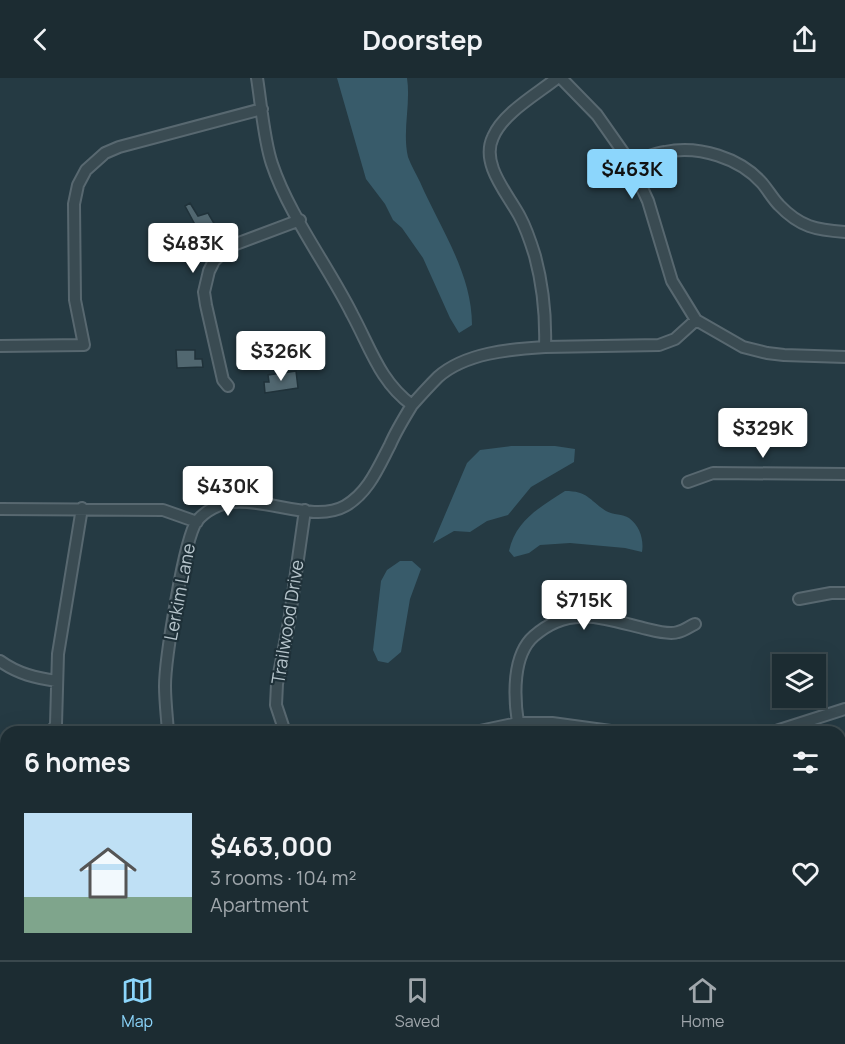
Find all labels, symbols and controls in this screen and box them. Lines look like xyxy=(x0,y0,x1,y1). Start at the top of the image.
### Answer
text: Doorstep xyxy=(362,21,483,58)
icon: back xyxy=(24,23,57,56)
icon: share xyxy=(788,23,821,56)
pin: $463K xyxy=(590,149,674,200)
text: $463K xyxy=(601,155,663,182)
pin: $483K xyxy=(151,223,235,274)
text: $483K xyxy=(162,229,224,256)
pin: $326K xyxy=(239,331,323,382)
text: $326K xyxy=(250,337,312,364)
pin: $329K xyxy=(721,408,805,459)
text: $329K xyxy=(732,414,794,441)
pin: $430K xyxy=(186,466,270,517)
text: $430K xyxy=(197,472,259,499)
street label: Lerkim Lane xyxy=(158,541,200,642)
street label: Trailwood Drive xyxy=(265,558,309,686)
pin: $715K xyxy=(542,580,626,631)
text: $715K xyxy=(556,586,612,613)
map controls xyxy=(772,654,826,708)
button: layers xyxy=(772,654,826,708)
text: 6 homes xyxy=(24,744,131,780)
icon: filters xyxy=(789,746,822,779)
text: $463,000 xyxy=(210,828,333,864)
icon: home xyxy=(72,837,144,909)
icon: heart xyxy=(789,857,822,890)
text: 3 rooms · 104 m² xyxy=(210,864,356,891)
text: Apartment xyxy=(210,891,309,918)
tab: Map xyxy=(121,974,154,1032)
tab: Saved xyxy=(395,974,440,1032)
tab: Home xyxy=(681,974,724,1032)

